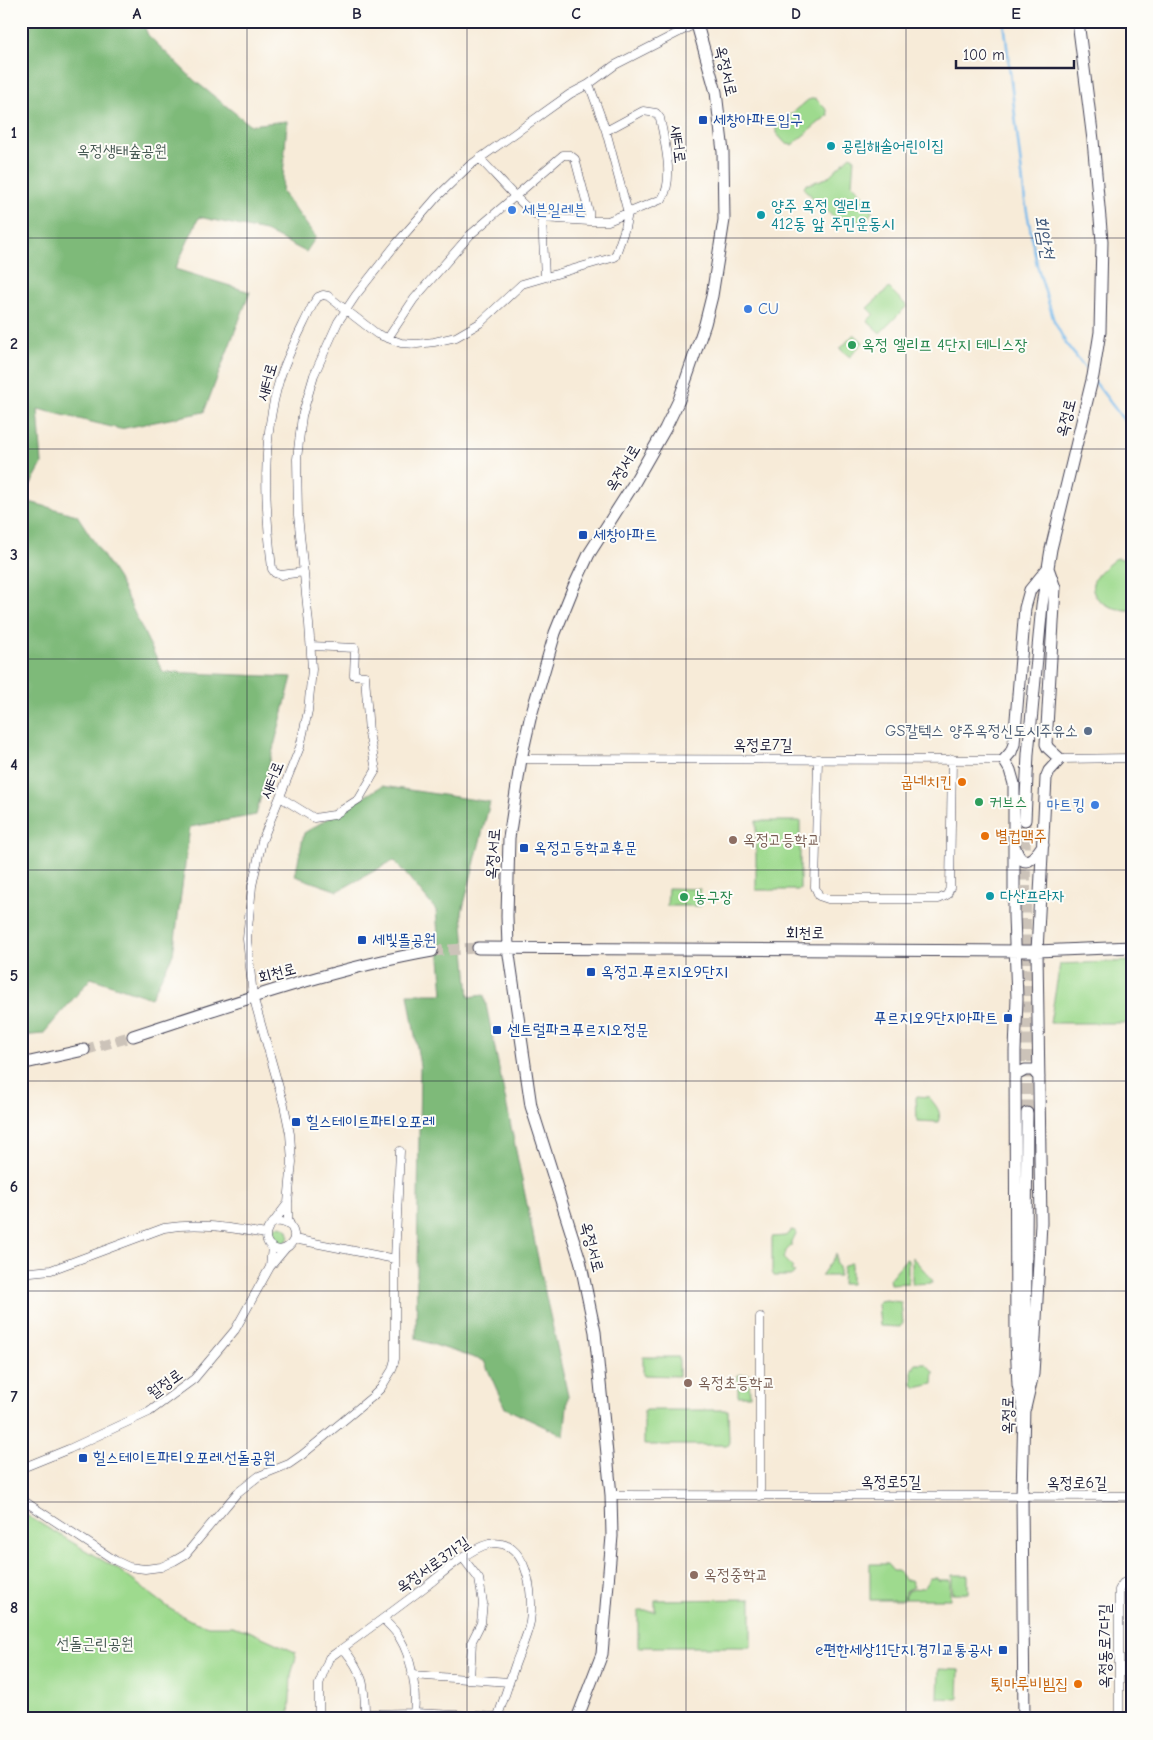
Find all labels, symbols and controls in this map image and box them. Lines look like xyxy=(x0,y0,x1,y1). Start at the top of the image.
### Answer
text: A xyxy=(133,5,142,23)
text: B xyxy=(352,5,362,23)
text: C xyxy=(571,5,581,23)
text: D xyxy=(791,5,801,23)
text: E xyxy=(1011,5,1021,23)
scale bar xyxy=(956,38,1073,70)
street label: 옥정서로 xyxy=(711,44,741,98)
text: 100 m xyxy=(963,46,1005,64)
place label: 세창아파트입구 xyxy=(713,111,803,129)
marker: 세창아파트입구 xyxy=(697,114,709,126)
text: 1 xyxy=(11,124,17,142)
street label: 새터로 xyxy=(667,124,689,164)
place label: 공립해솔어린이집 xyxy=(841,137,944,155)
marker: 공립해솔어린이집 xyxy=(825,140,837,152)
park label: 옥정생태숲공원 xyxy=(77,142,167,160)
place label: 양주 옥정 엘리프 412동 앞 주민운동시 xyxy=(771,197,894,233)
place label: 세븐일레븐 xyxy=(522,201,586,219)
marker: 세븐일레븐 xyxy=(506,204,518,216)
marker: 양주 옥정 엘리프 412동 앞 주민운동시 xyxy=(755,209,767,221)
water label: 회암천 xyxy=(1030,214,1059,262)
place label: CU xyxy=(758,300,779,318)
marker: CU xyxy=(742,303,754,315)
text: 2 xyxy=(10,335,18,353)
place label: 옥정 엘리프 4단지 테니스장 xyxy=(862,336,1028,354)
marker: 옥정 엘리프 4단지 테니스장 xyxy=(846,339,858,351)
street label: 새터로 xyxy=(253,361,281,403)
street label: 옥정로 xyxy=(1053,397,1079,439)
street label: 옥정서로 xyxy=(602,441,644,495)
place label: 세창아파트 xyxy=(593,526,657,544)
marker: 세창아파트 xyxy=(577,529,589,541)
text: 3 xyxy=(10,546,18,564)
place label: GS칼텍스 양주옥정신도시주유소 xyxy=(885,722,1078,740)
marker: GS칼텍스 양주옥정신도시주유소 xyxy=(1082,725,1094,737)
street label: 옥정로7길 xyxy=(733,736,793,754)
text: 4 xyxy=(10,756,18,774)
street label: 새터로 xyxy=(256,759,288,801)
place label: 굽네치킨 xyxy=(901,773,952,791)
marker: 굽네치킨 xyxy=(956,776,968,788)
place label: 커브스 xyxy=(989,793,1028,811)
marker: 커브스 xyxy=(973,796,985,808)
place label: 마트킹 xyxy=(1046,796,1085,814)
marker: 마트킹 xyxy=(1089,799,1101,811)
place label: 별컵맥주 xyxy=(995,827,1047,845)
street label: 옥정서로 xyxy=(482,828,504,880)
marker: 별컵맥주 xyxy=(979,830,991,842)
place label: 옥정고등학교 xyxy=(743,831,820,849)
marker: 옥정고등학교 xyxy=(727,834,739,846)
place label: 옥정고등학교후문 xyxy=(534,839,637,857)
marker: 옥정고등학교후문 xyxy=(518,842,530,854)
place label: 다산프라자 xyxy=(1000,887,1065,905)
place label: 농구장 xyxy=(694,888,733,906)
marker: 다산프라자 xyxy=(984,890,996,902)
marker: 농구장 xyxy=(678,891,690,903)
street label: 회천로 xyxy=(786,924,824,942)
place label: 세빛뜰공원 xyxy=(372,931,436,949)
marker: 세빛뜰공원 xyxy=(356,934,368,946)
street label: 회천로 xyxy=(256,959,298,987)
place label: 옥정고.푸르지오9단지 xyxy=(601,963,728,981)
marker: 옥정고.푸르지오9단지 xyxy=(585,966,597,978)
text: 5 xyxy=(10,967,18,985)
place label: 푸르지오9단지아파트 xyxy=(874,1009,998,1027)
marker: 푸르지오9단지아파트 xyxy=(1002,1012,1014,1024)
place label: 센트럴파크푸르지오정문 xyxy=(507,1021,649,1039)
marker: 센트럴파크푸르지오정문 xyxy=(491,1024,503,1036)
place label: 힐스테이트파티오포레 xyxy=(306,1113,435,1131)
marker: 힐스테이트파티오포레 xyxy=(290,1116,302,1128)
text: 6 xyxy=(10,1178,18,1196)
street label: 옥정서로 xyxy=(577,1220,607,1274)
street label: 월정로 xyxy=(144,1365,186,1403)
place label: 옥정초등학교 xyxy=(698,1374,775,1392)
marker: 옥정초등학교 xyxy=(682,1377,694,1389)
text: 7 xyxy=(10,1388,18,1406)
street label: 옥정로 xyxy=(999,1396,1017,1434)
place label: 힐스테이트파티오포레.선돌공원 xyxy=(93,1449,276,1467)
marker: 힐스테이트파티오포레.선돌공원 xyxy=(77,1452,89,1464)
street label: 옥정로5길 xyxy=(861,1473,921,1491)
street label: 옥정로6길 xyxy=(1047,1474,1107,1492)
street label: 옥정서로3가길 xyxy=(393,1533,473,1597)
place label: 옥정중학교 xyxy=(704,1566,768,1584)
marker: 옥정중학교 xyxy=(688,1569,700,1581)
text: 8 xyxy=(10,1599,18,1617)
street label: 옥정동로7다길 xyxy=(1096,1603,1114,1688)
park label: 선돌근린공원 xyxy=(56,1635,134,1653)
place label: e편한세상11단지.경기교통공사 xyxy=(815,1641,993,1659)
marker: e편한세상11단지.경기교통공사 xyxy=(997,1644,1009,1656)
place label: 툇마루비빔집 xyxy=(991,1675,1068,1693)
marker: 툇마루비빔집 xyxy=(1072,1678,1084,1690)

